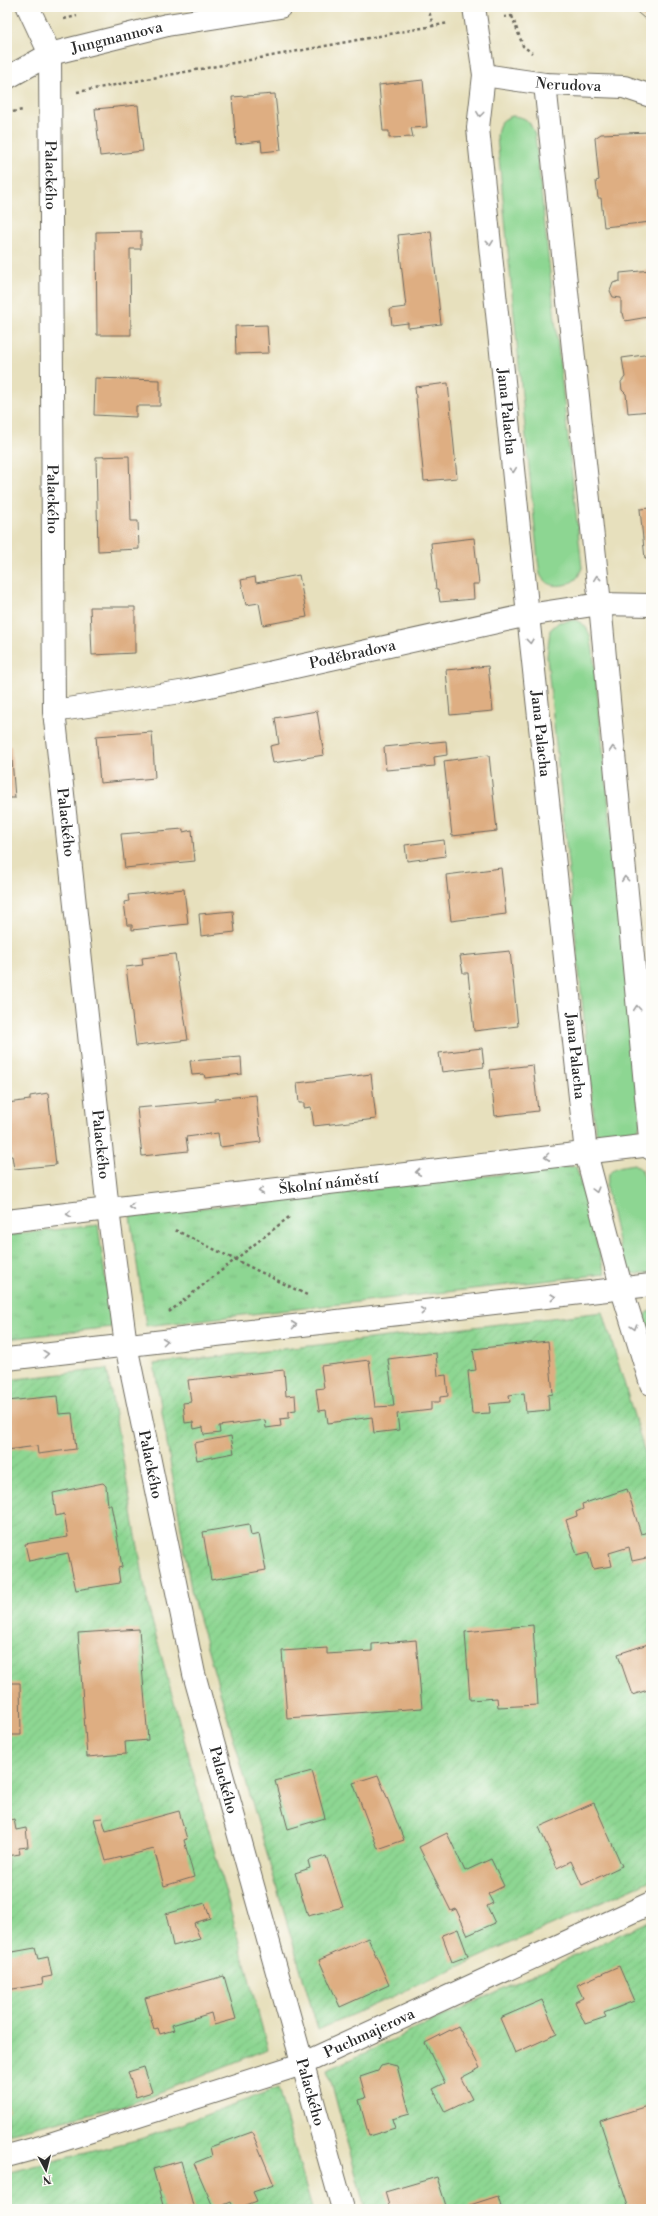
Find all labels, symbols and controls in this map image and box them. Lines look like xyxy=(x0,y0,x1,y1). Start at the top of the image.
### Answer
street label: Jungmannova xyxy=(68,17,165,58)
street label: Nerudova xyxy=(534,73,602,96)
one-way arrow xyxy=(476,111,485,117)
street label: Palackého xyxy=(41,140,60,210)
one-way arrow xyxy=(485,240,494,246)
street label: Jana Palacha xyxy=(493,366,521,456)
street label: Palackého xyxy=(43,464,62,534)
one-way arrow xyxy=(508,467,517,473)
one-way arrow xyxy=(593,575,602,581)
street label: Poděbradova xyxy=(307,635,398,673)
one-way arrow xyxy=(526,638,535,644)
street label: Jana Palacha xyxy=(527,689,555,778)
one-way arrow xyxy=(609,746,618,752)
street label: Palackého xyxy=(53,787,79,858)
one-way arrow xyxy=(621,876,630,882)
one-way arrow xyxy=(633,1005,642,1011)
street label: Jana Palacha xyxy=(561,1011,590,1100)
street label: Palackého xyxy=(88,1109,114,1180)
one-way arrow xyxy=(544,1152,550,1161)
one-way arrow xyxy=(415,1167,421,1176)
street label: Školní náměstí xyxy=(278,1168,381,1198)
one-way arrow xyxy=(258,1186,264,1195)
one-way arrow xyxy=(591,1187,600,1194)
one-way arrow xyxy=(129,1202,135,1211)
one-way arrow xyxy=(66,1209,72,1218)
one-way arrow xyxy=(550,1293,556,1302)
one-way arrow xyxy=(420,1306,426,1315)
one-way arrow xyxy=(291,1321,297,1330)
one-way arrow xyxy=(629,1323,638,1330)
one-way arrow xyxy=(162,1336,168,1345)
one-way arrow xyxy=(43,1350,49,1359)
street label: Palackého xyxy=(134,1429,167,1500)
street label: Palackého xyxy=(205,1744,242,1816)
street label: Puchmajerova xyxy=(321,2004,418,2062)
street label: Palackého xyxy=(292,2056,329,2128)
north arrow xyxy=(26,2150,66,2190)
text: N xyxy=(42,2171,52,2186)

